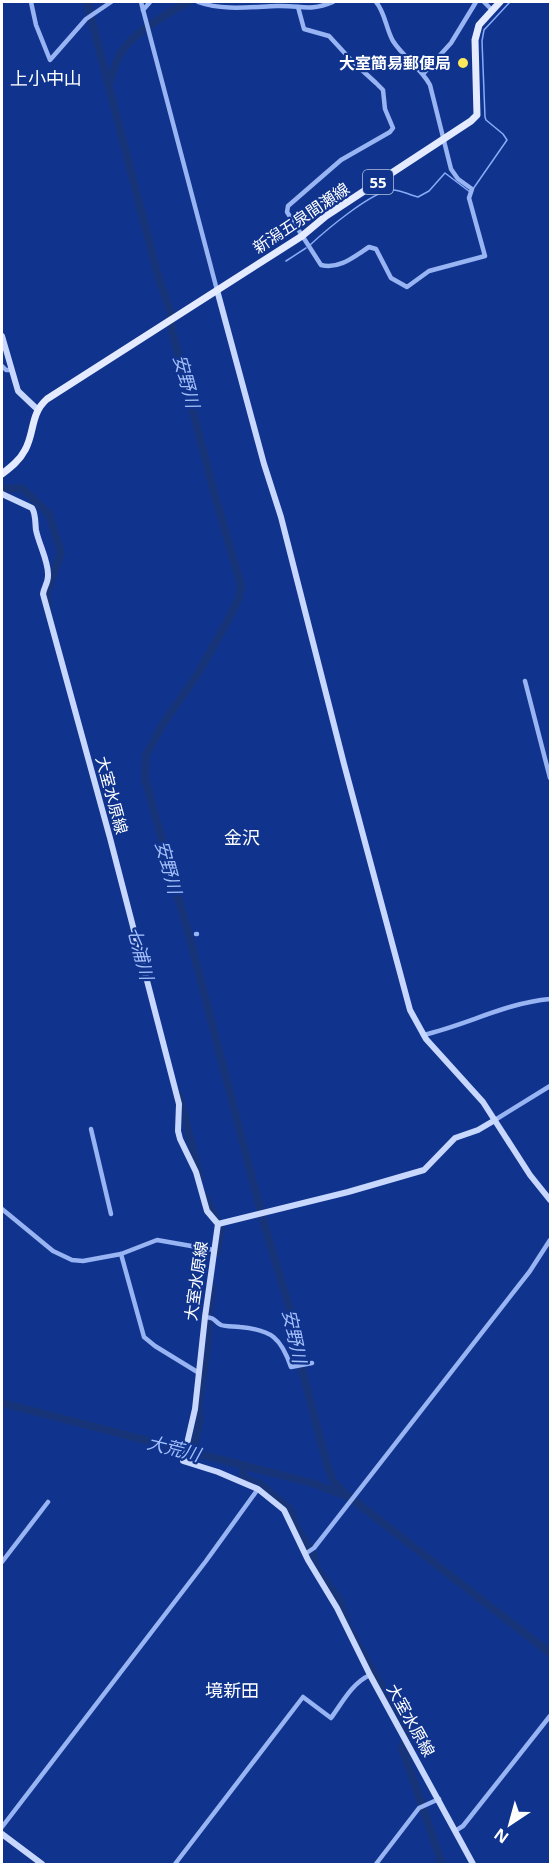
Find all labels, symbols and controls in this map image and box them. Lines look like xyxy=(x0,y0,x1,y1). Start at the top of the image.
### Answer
place label: 大室簡易郵便局 xyxy=(339,52,451,74)
marker: 大室簡易郵便局 xyxy=(456,56,470,70)
district label: 上小中山 xyxy=(10,66,82,90)
road number: 55 xyxy=(363,170,393,194)
street label: 新潟五泉間瀬線 xyxy=(248,178,354,258)
water label: 安野川 xyxy=(168,352,206,412)
street label: 大室水原線 xyxy=(91,754,133,836)
district label: 金沢 xyxy=(224,825,260,849)
water label: 安野川 xyxy=(150,838,188,898)
water label: 七浦川 xyxy=(122,924,160,984)
street label: 大室水原線 xyxy=(180,1240,212,1322)
water label: 安野川 xyxy=(278,1307,313,1367)
water label: 大荒川 xyxy=(145,1430,205,1467)
district label: 境新田 xyxy=(205,1678,259,1702)
street label: 大室水原線 xyxy=(382,1680,440,1760)
north arrow xyxy=(480,1794,540,1854)
text: N xyxy=(489,1823,513,1849)

